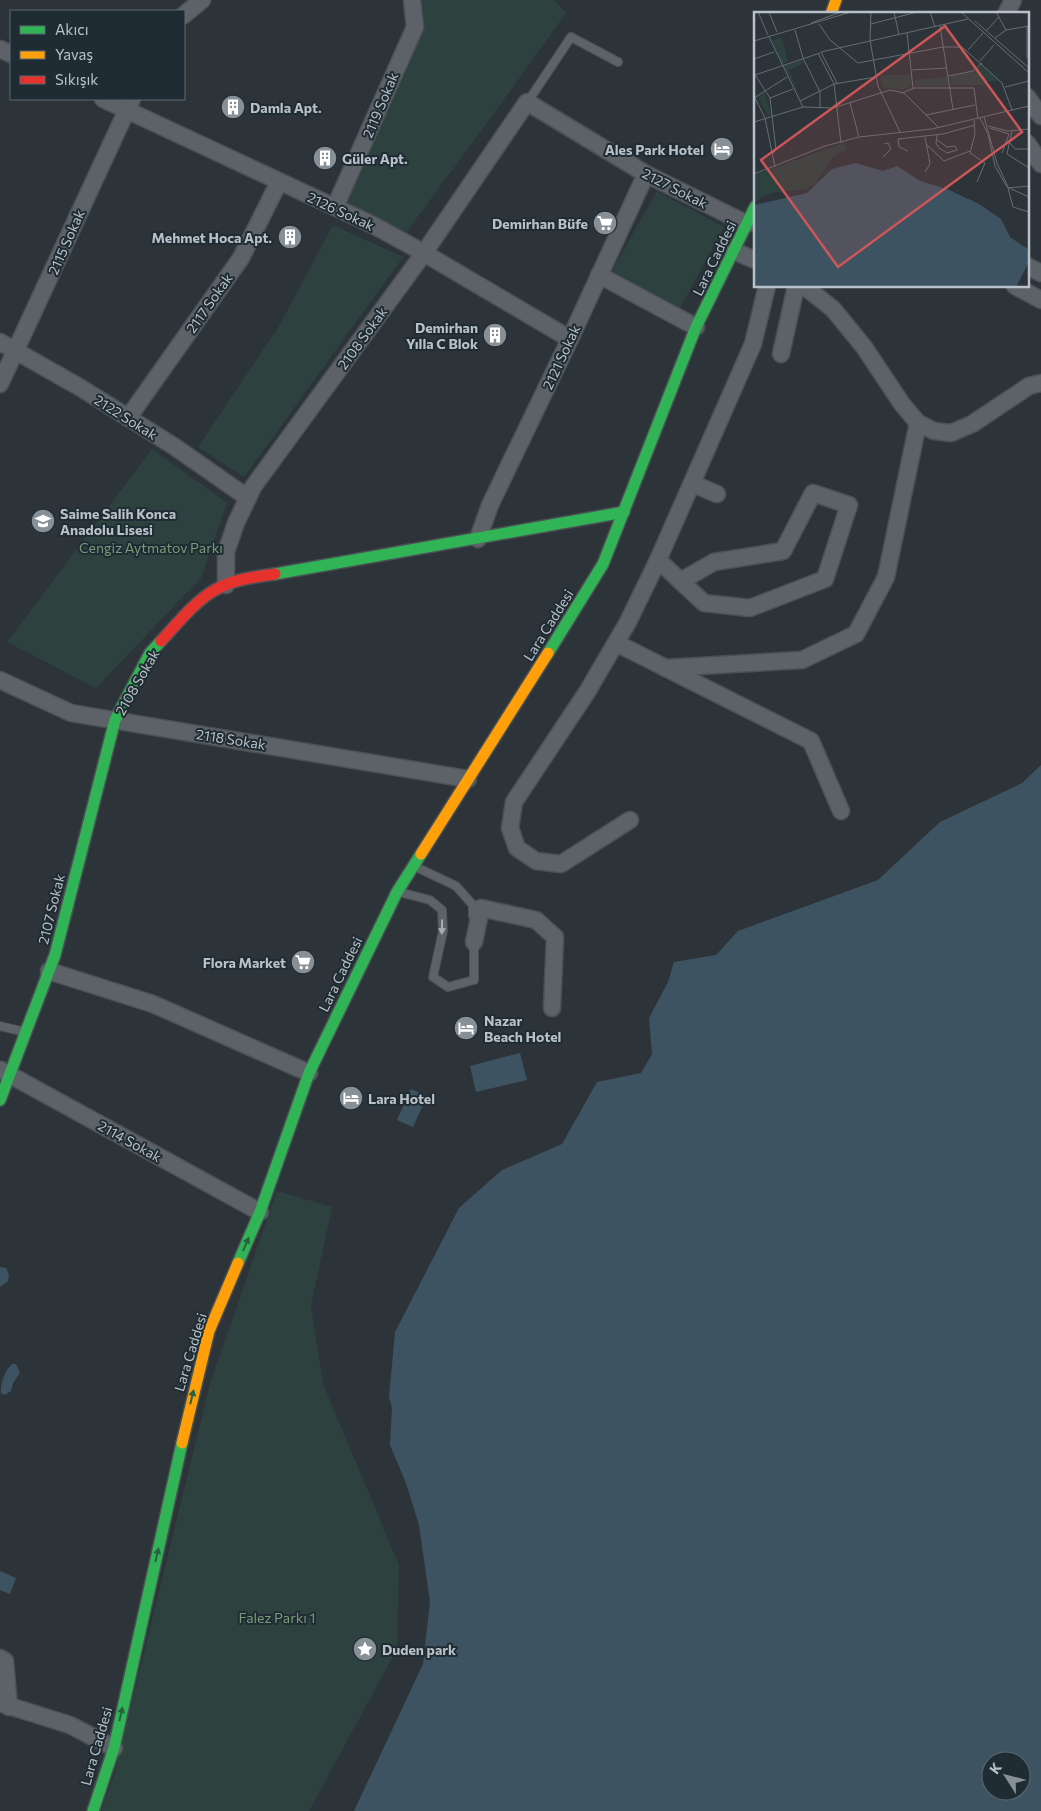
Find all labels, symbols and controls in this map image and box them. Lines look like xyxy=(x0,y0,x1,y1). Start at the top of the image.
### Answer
legend xyxy=(10,10,185,100)
inset map xyxy=(754,12,1028,288)
text: Akıcı xyxy=(55,20,89,38)
text: Yavaş xyxy=(55,45,93,63)
street label: 2119 Sokak xyxy=(359,69,402,141)
text: Sıkışık xyxy=(55,70,98,88)
building icon: Damla Apt. xyxy=(220,94,246,120)
place label: Damla Apt. xyxy=(250,99,322,116)
hotel icon: Ales Park Hotel xyxy=(709,136,735,162)
place label: Ales Park Hotel xyxy=(605,141,704,158)
building icon: Güler Apt. xyxy=(312,145,338,171)
place label: Güler Apt. xyxy=(342,150,408,167)
street label: 2127 Sokak xyxy=(640,164,711,212)
street label: 2126 Sokak xyxy=(305,188,377,234)
street label: 2115 Sokak xyxy=(44,206,88,277)
supermarket icon: Demirhan Büfe xyxy=(592,210,618,236)
place label: Demirhan Büfe xyxy=(492,215,588,232)
street label: Lara Caddesi xyxy=(689,218,739,298)
building icon: Mehmet Hoca Apt. xyxy=(277,224,303,250)
place label: Mehmet Hoca Apt. xyxy=(151,229,272,246)
street label: 2117 Sokak xyxy=(182,270,236,336)
street label: 2108 Sokak xyxy=(334,303,391,373)
place label: Demirhan Yılla C Blok xyxy=(406,319,478,352)
building icon: Demirhan Yılla C Blok xyxy=(482,322,508,348)
street label: 2121 Sokak xyxy=(539,322,584,392)
street label: 2122 Sokak xyxy=(91,391,161,443)
place label: Saime Salih Konca Anadolu Lisesi xyxy=(60,505,176,538)
school or university icon: Saime Salih Konca Anadolu Lisesi xyxy=(30,508,56,534)
park label: Cengiz Aytmatov Parkı xyxy=(79,539,223,556)
street label: Lara Caddesi xyxy=(519,586,577,664)
street label: 2108 Sokak xyxy=(111,646,163,718)
street label: 2118 Sokak xyxy=(195,725,267,753)
street label: 2107 Sokak xyxy=(34,872,68,946)
one-way arrow xyxy=(438,919,446,935)
street label: Lara Caddesi xyxy=(315,934,365,1014)
supermarket icon: Flora Market xyxy=(290,949,316,975)
place label: Flora Market xyxy=(203,954,286,971)
place label: Nazar Beach Hotel xyxy=(484,1012,561,1045)
hotel icon: Nazar Beach Hotel xyxy=(453,1015,479,1041)
hotel icon: Lara Hotel xyxy=(338,1085,364,1111)
place label: Lara Hotel xyxy=(368,1090,435,1107)
street label: 2114 Sokak xyxy=(95,1117,165,1166)
one-way arrow xyxy=(243,1237,251,1251)
street label: Lara Caddesi xyxy=(170,1311,210,1393)
one-way arrow xyxy=(188,1389,196,1404)
one-way arrow xyxy=(153,1548,161,1563)
park label: Falez Parkı 1 xyxy=(238,1609,316,1626)
place icon: Duden park xyxy=(352,1636,378,1662)
place label: Duden park xyxy=(382,1641,456,1658)
street label: Lara Caddesi xyxy=(77,1705,115,1787)
one-way arrow xyxy=(118,1706,126,1722)
north arrow xyxy=(981,1751,1031,1801)
text: K xyxy=(985,1759,1005,1777)

